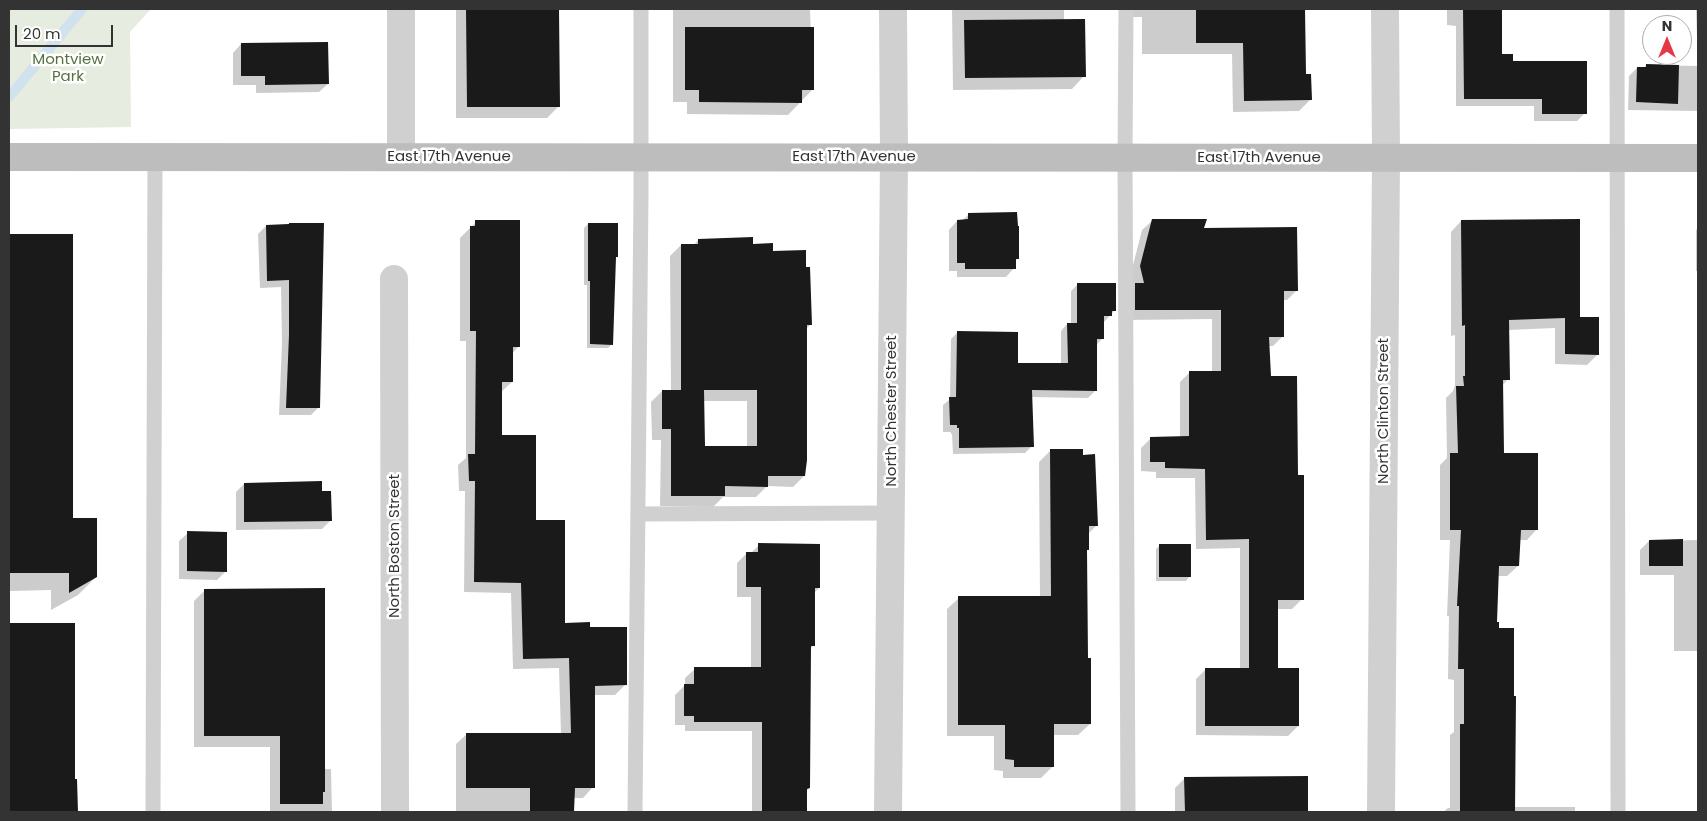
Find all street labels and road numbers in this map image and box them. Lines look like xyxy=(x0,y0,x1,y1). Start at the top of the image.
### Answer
street label: East 17th Avenue xyxy=(387,148,511,166)
street label: East 17th Avenue xyxy=(792,148,916,166)
street label: East 17th Avenue xyxy=(1197,149,1321,167)
street label: North Chester Street xyxy=(883,335,901,487)
street label: North Clinton Street xyxy=(1375,338,1393,484)
street label: North Boston Street xyxy=(386,474,404,618)

